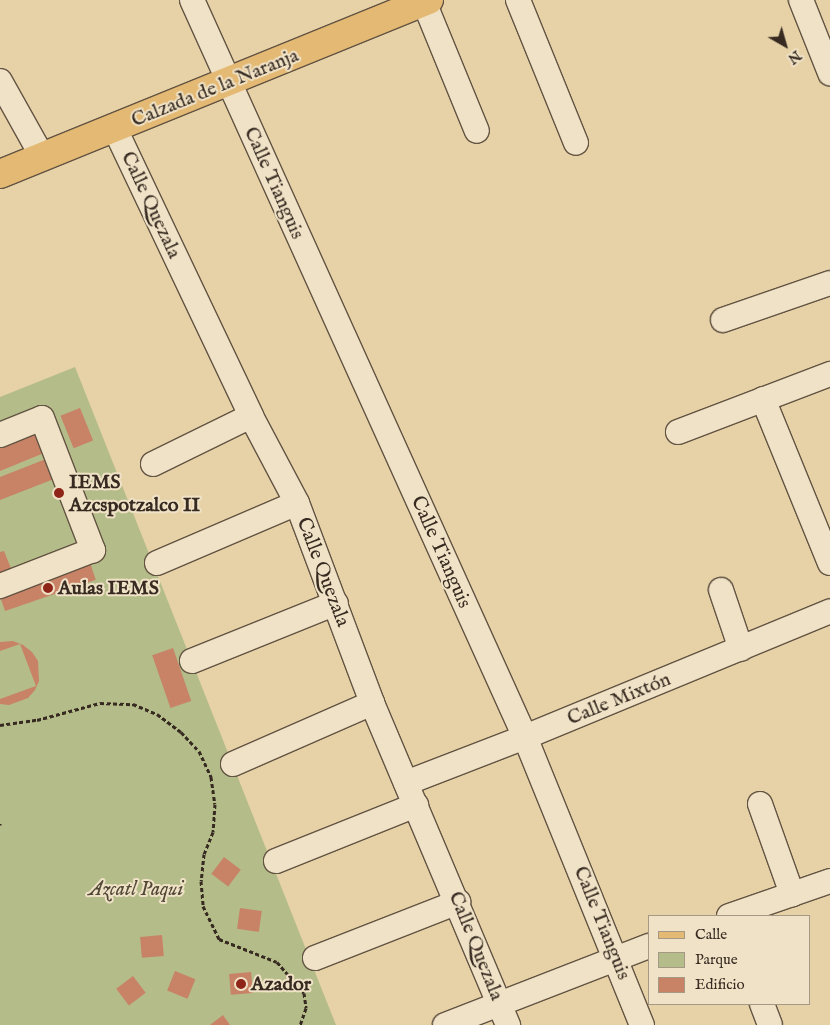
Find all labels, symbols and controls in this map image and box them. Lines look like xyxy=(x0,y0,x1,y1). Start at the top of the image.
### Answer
north arrow xyxy=(760,20,810,70)
street label: Calzada de la Naranja xyxy=(128,44,302,132)
text: N xyxy=(784,46,805,68)
street label: Calle Tianguis xyxy=(239,123,309,243)
street label: Calle Quezala xyxy=(116,148,186,262)
place label: IEMS Azcspotzalco II xyxy=(69,470,200,517)
marker: IEMS Azcspotzalco II xyxy=(53,487,65,499)
street label: Calle Tianguis xyxy=(406,492,476,612)
street label: Calle Quezala xyxy=(291,514,355,630)
place label: Aulas IEMS xyxy=(58,576,159,600)
marker: Aulas IEMS xyxy=(42,582,54,594)
street label: Calle Mixtón xyxy=(564,667,674,731)
street label: Calle Tianguis xyxy=(568,863,636,983)
park label: Azcatl Paqui xyxy=(89,877,183,901)
street label: Calle Quezala xyxy=(443,888,509,1004)
legend xyxy=(648,915,810,1005)
text: Calle xyxy=(695,925,727,944)
text: Parque xyxy=(695,950,738,969)
place label: Azador xyxy=(251,972,311,996)
text: Edificio xyxy=(695,975,745,994)
marker: Azador xyxy=(235,978,247,990)

